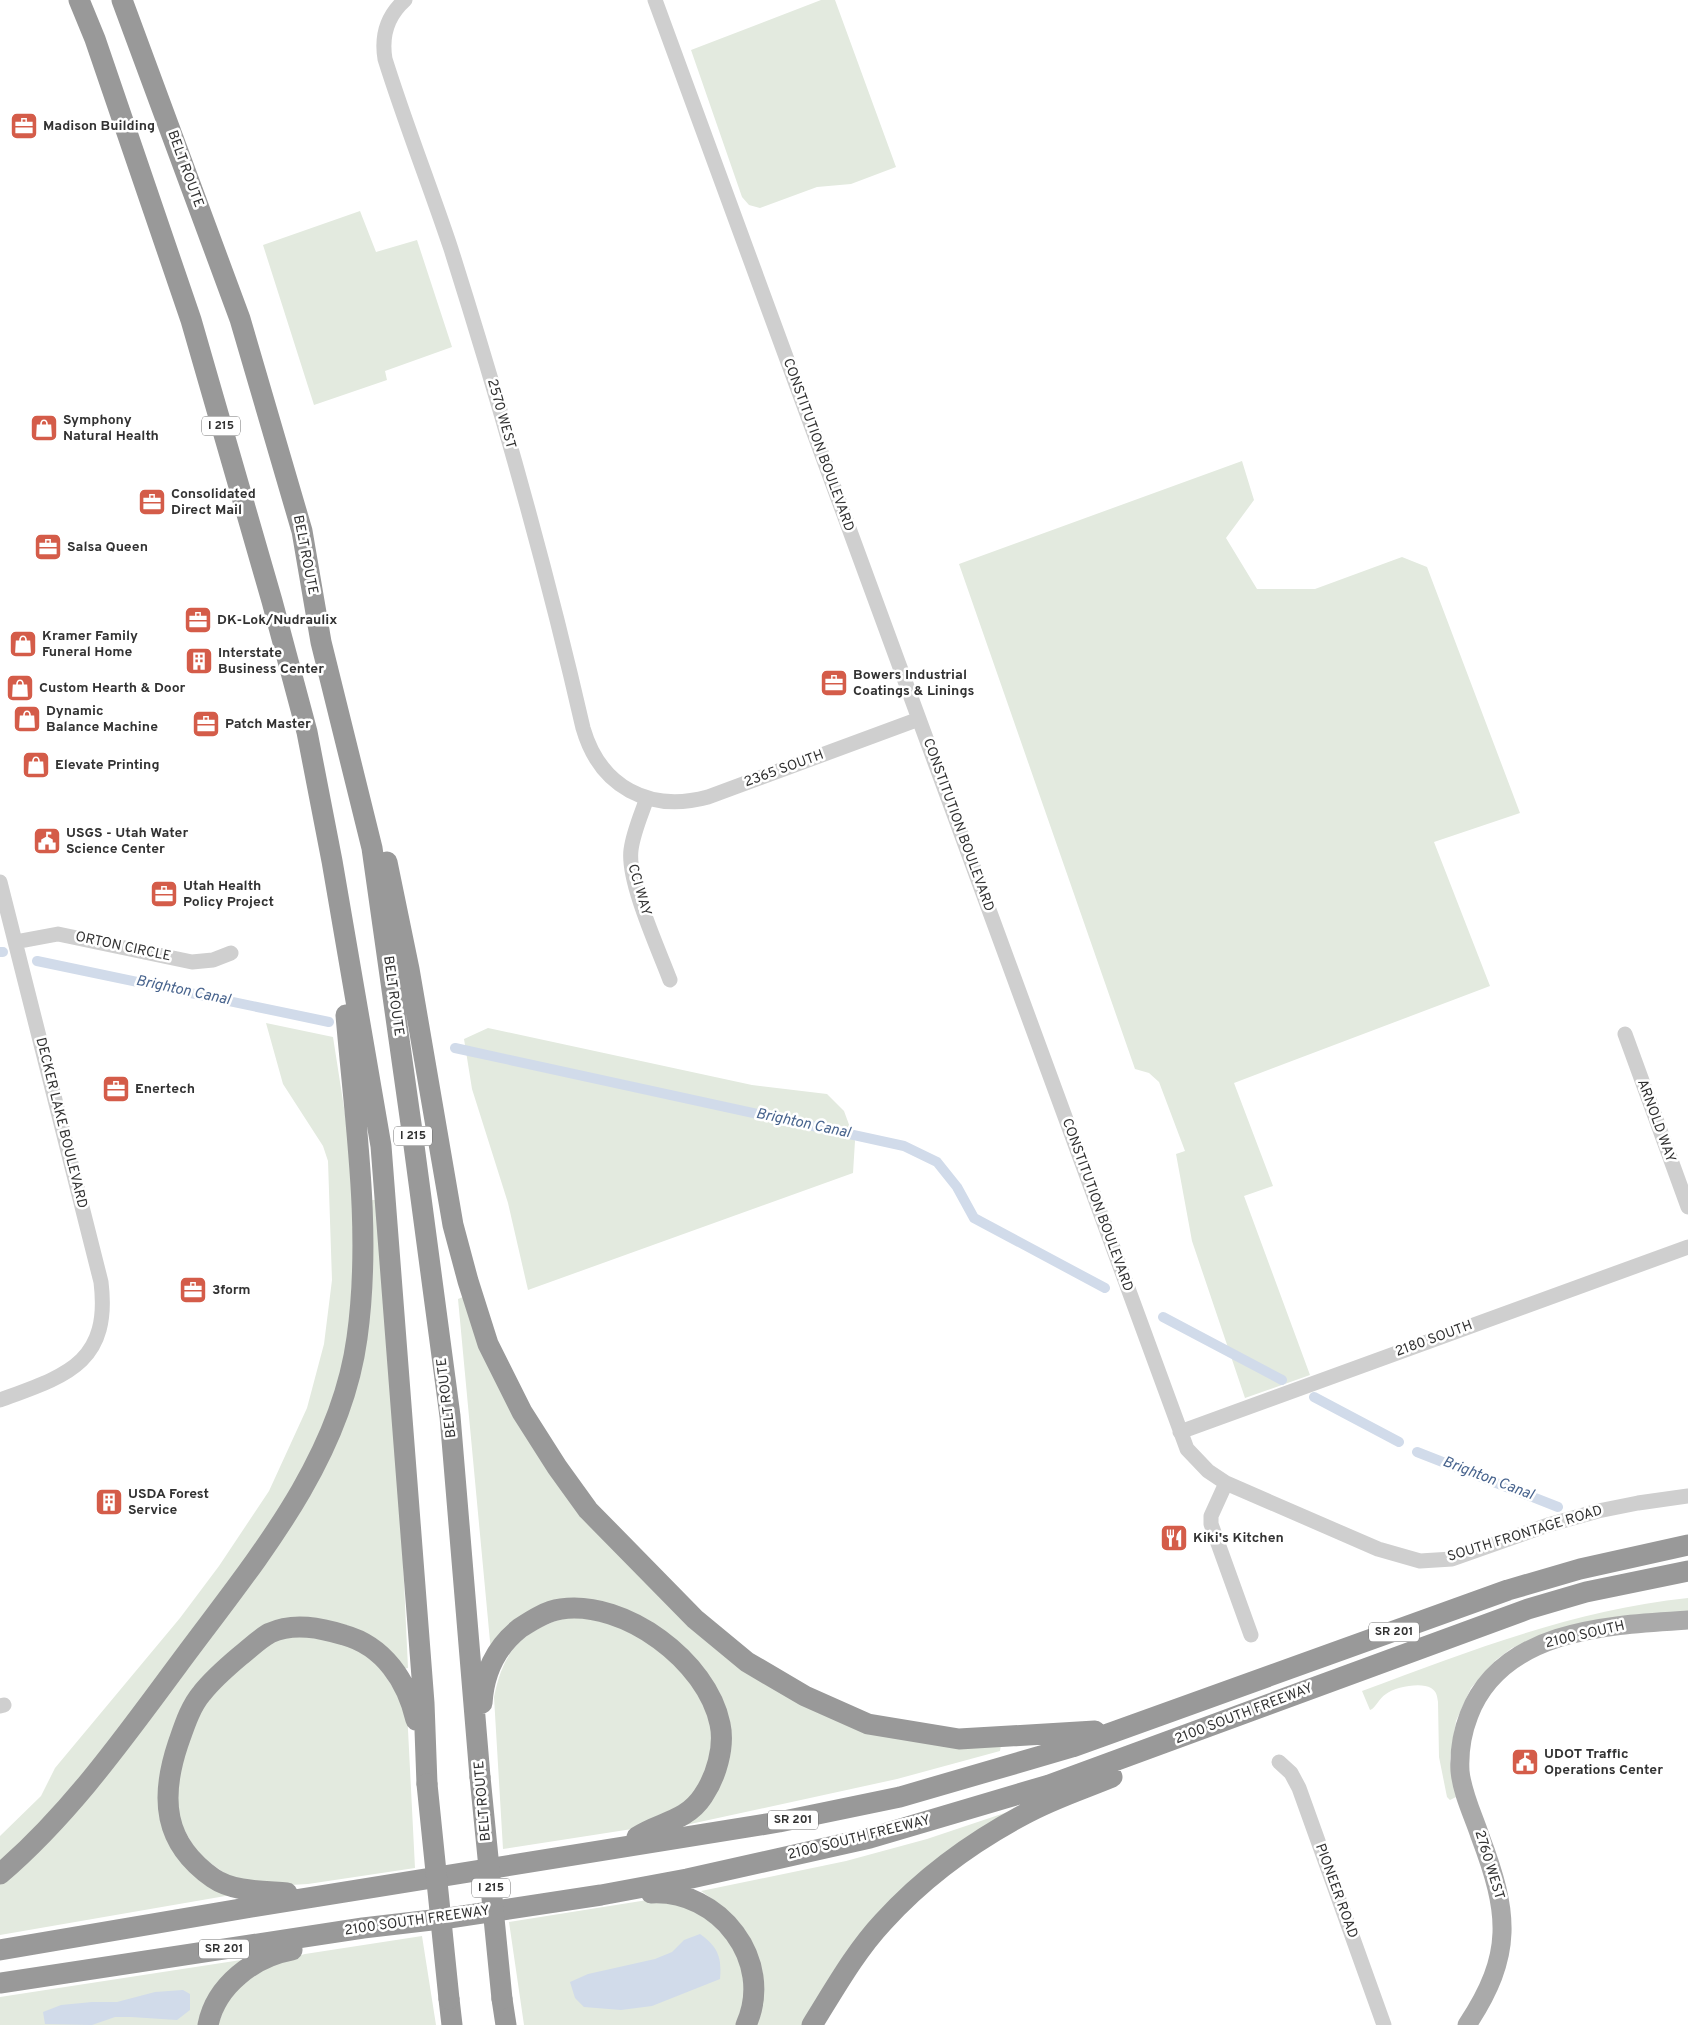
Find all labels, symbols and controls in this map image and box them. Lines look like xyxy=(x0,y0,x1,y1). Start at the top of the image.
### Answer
office icon: Madison Building xyxy=(9,111,39,141)
place label: Madison Building xyxy=(43,118,155,135)
street label: BELT ROUTE xyxy=(163,128,207,210)
street label: CONSTITUTION BOULEVARD xyxy=(779,356,857,534)
street label: 2570 WEST xyxy=(483,377,519,451)
place label: Symphony Natural Health xyxy=(63,412,159,445)
shop icon: Symphony Natural Health xyxy=(29,413,59,443)
road number: I 215 xyxy=(202,416,240,436)
place label: Consolidated Direct Mail xyxy=(171,486,256,519)
office icon: Consolidated Direct Mail xyxy=(137,487,167,517)
street label: BELT ROUTE xyxy=(289,514,321,596)
office icon: Salsa Queen xyxy=(33,532,63,562)
place label: Salsa Queen xyxy=(67,539,148,556)
office icon: DK-Lok/Nudraulix xyxy=(183,605,213,635)
place label: DK-Lok/Nudraulix xyxy=(217,612,337,629)
place label: Kramer Family Funeral Home xyxy=(42,628,138,661)
shop icon: Kramer Family Funeral Home xyxy=(8,629,38,659)
place label: Interstate Business Center xyxy=(218,645,324,678)
building icon: Interstate Business Center xyxy=(184,646,214,676)
place label: Bowers Industrial Coatings & Linings xyxy=(853,667,975,700)
office icon: Bowers Industrial Coatings & Linings xyxy=(819,668,849,698)
shop icon: Custom Hearth & Door xyxy=(5,673,35,703)
place label: Custom Hearth & Door xyxy=(39,680,185,697)
place label: Dynamic Balance Machine xyxy=(46,703,158,736)
shop icon: Dynamic Balance Machine xyxy=(12,704,42,734)
office icon: Patch Master xyxy=(191,709,221,739)
place label: Patch Master xyxy=(225,716,311,733)
street label: CONSTITUTION BOULEVARD xyxy=(919,736,997,914)
street label: 2365 SOUTH xyxy=(742,747,826,791)
shop icon: Elevate Printing xyxy=(21,750,51,780)
place label: Elevate Printing xyxy=(55,757,159,774)
place label: USGS - Utah Water Science Center xyxy=(66,825,188,858)
public building icon: USGS - Utah Water Science Center xyxy=(32,826,62,856)
street label: CCI WAY xyxy=(624,862,655,918)
place label: Utah Health Policy Project xyxy=(183,878,274,911)
office icon: Utah Health Policy Project xyxy=(149,879,179,909)
street label: ORTON CIRCLE xyxy=(74,929,172,965)
street label: BELT ROUTE xyxy=(379,955,407,1037)
water label: Brighton Canal xyxy=(134,972,233,1011)
street label: DECKER LAKE BOULEVARD xyxy=(32,1036,90,1210)
office icon: Enertech xyxy=(101,1074,131,1104)
street label: ARNOLD WAY xyxy=(1633,1077,1679,1165)
place label: Enertech xyxy=(135,1081,195,1098)
water label: Brighton Canal xyxy=(754,1105,853,1144)
street label: CONSTITUTION BOULEVARD xyxy=(1058,1116,1136,1294)
road number: I 215 xyxy=(394,1126,432,1146)
office icon: 3form xyxy=(178,1275,208,1305)
place label: 3form xyxy=(212,1282,251,1299)
street label: 2180 SOUTH xyxy=(1393,1317,1475,1361)
street label: BELT ROUTE xyxy=(434,1357,460,1439)
water label: Brighton Canal xyxy=(1440,1453,1537,1506)
place label: USDA Forest Service xyxy=(128,1486,209,1519)
building icon: USDA Forest Service xyxy=(94,1487,124,1517)
street label: SOUTH FRONTAGE ROAD xyxy=(1446,1502,1604,1566)
restaurant icon: Kiki's Kitchen xyxy=(1159,1523,1189,1553)
place label: Kiki's Kitchen xyxy=(1193,1530,1284,1547)
street label: 2100 SOUTH xyxy=(1544,1618,1626,1652)
road number: SR 201 xyxy=(1369,1622,1419,1641)
street label: 2100 SOUTH FREEWAY xyxy=(1173,1680,1315,1748)
place label: UDOT Traffic Operations Center xyxy=(1544,1746,1663,1779)
public building icon: UDOT Traffic Operations Center xyxy=(1510,1747,1540,1777)
street label: BELT ROUTE xyxy=(471,1760,495,1842)
road number: SR 201 xyxy=(768,1810,818,1830)
street label: 2100 SOUTH FREEWAY xyxy=(786,1812,932,1864)
street label: 2760 WEST xyxy=(1470,1828,1508,1902)
street label: PIONEER ROAD xyxy=(1311,1841,1361,1941)
road number: I 215 xyxy=(472,1879,510,1898)
street label: 2100 SOUTH FREEWAY xyxy=(343,1902,491,1940)
road number: SR 201 xyxy=(199,1940,249,1958)

